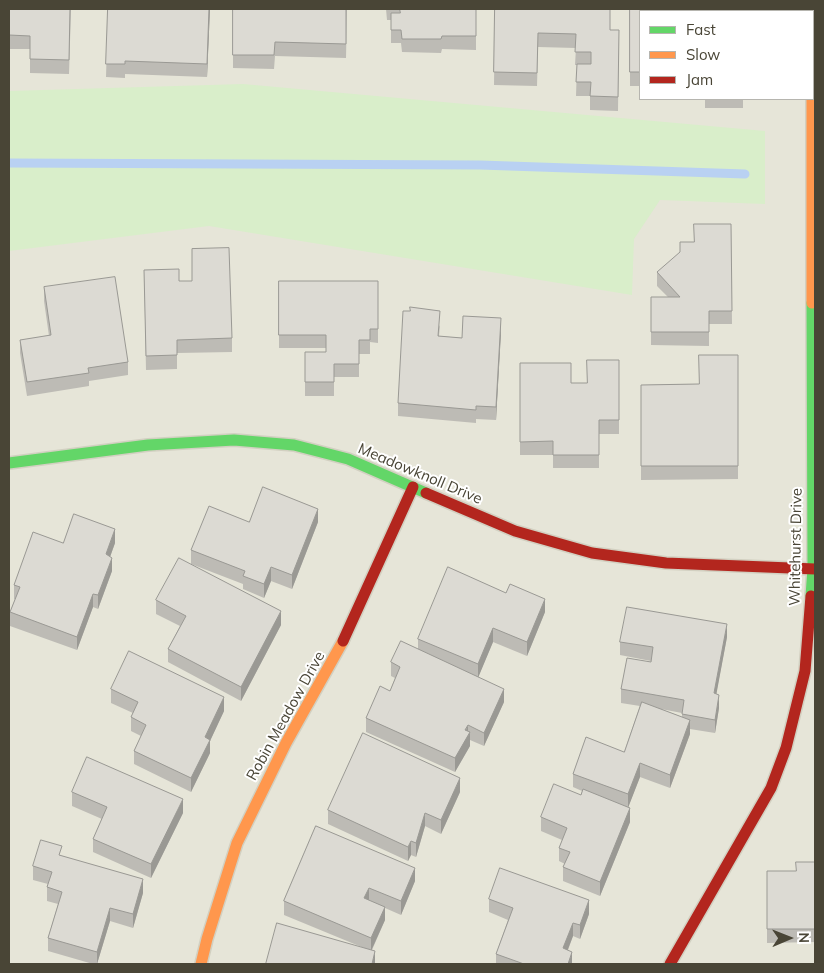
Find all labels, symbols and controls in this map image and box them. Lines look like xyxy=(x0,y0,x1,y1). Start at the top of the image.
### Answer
legend xyxy=(639,10,814,100)
text: Fast xyxy=(686,20,716,39)
text: Slow xyxy=(686,45,720,64)
text: Jam xyxy=(686,70,713,89)
street label: Meadowknoll Drive xyxy=(355,440,485,508)
street label: Whitehurst Drive xyxy=(786,488,806,606)
street label: Robin Meadow Drive xyxy=(243,648,329,784)
north arrow xyxy=(764,913,814,963)
text: N xyxy=(795,932,813,943)

